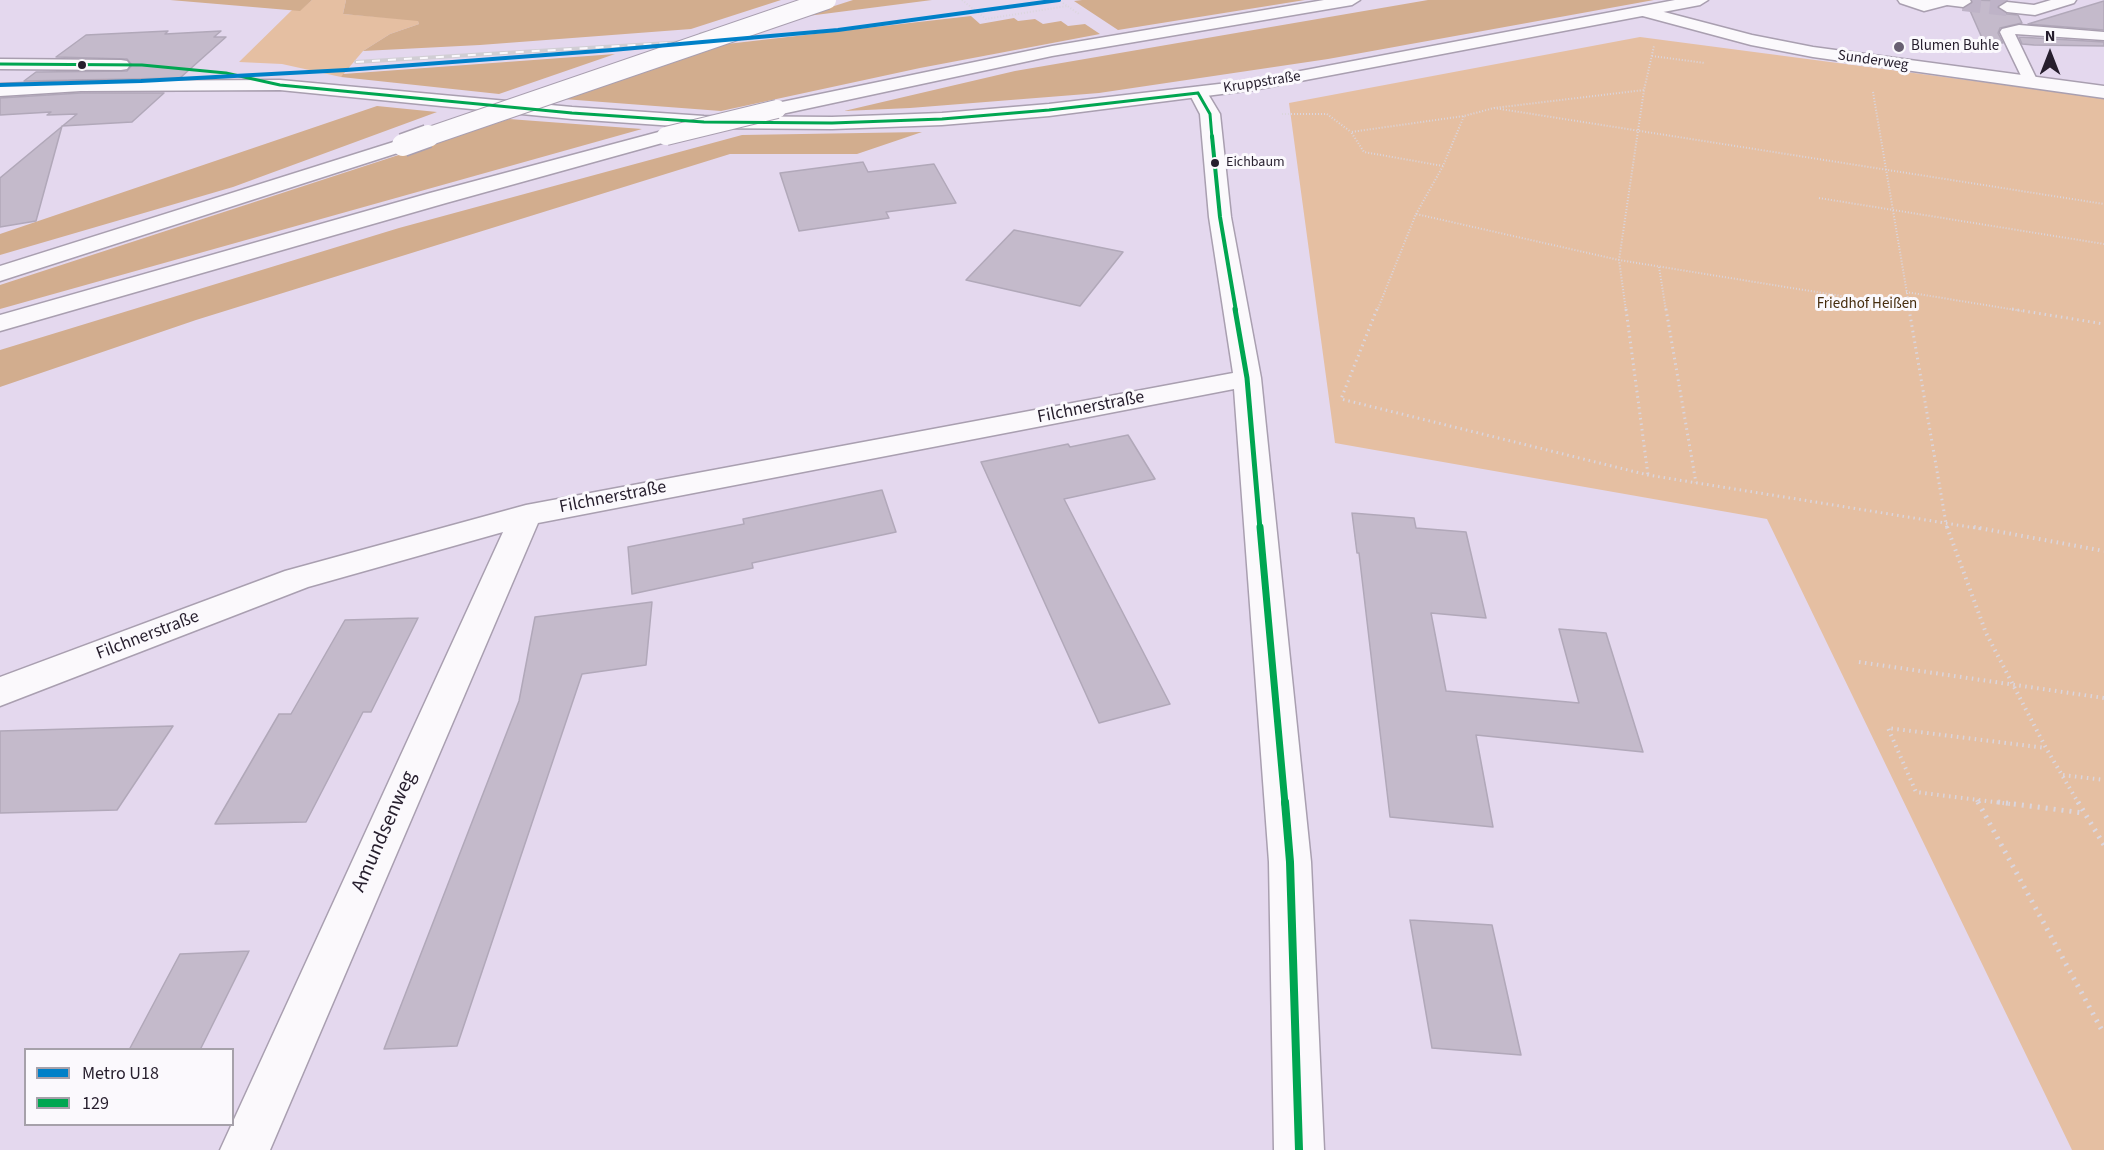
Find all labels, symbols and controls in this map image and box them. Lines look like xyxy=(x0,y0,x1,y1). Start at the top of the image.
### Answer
north arrow xyxy=(2020,24,2080,84)
text: N xyxy=(2045,25,2055,47)
place label: Blumen Buhle xyxy=(1911,38,1999,56)
marker: Blumen Buhle xyxy=(1892,40,1906,54)
street label: Sunderweg xyxy=(1836,47,1910,75)
unlabelled marker xyxy=(76,59,88,71)
street label: Kruppstraße xyxy=(1222,68,1302,98)
place label: Eichbaum xyxy=(1226,155,1285,171)
marker: Eichbaum xyxy=(1209,157,1221,169)
park label: Friedhof Heißen xyxy=(1817,296,1917,314)
street label: Filchnerstraße xyxy=(1036,387,1146,429)
street label: Filchnerstraße xyxy=(558,477,668,519)
street label: Filchnerstraße xyxy=(94,607,202,665)
street label: Amundsenweg xyxy=(347,768,423,896)
legend xyxy=(24,1048,234,1126)
text: Metro U18 xyxy=(82,1061,159,1086)
text: 129 xyxy=(82,1091,109,1116)

